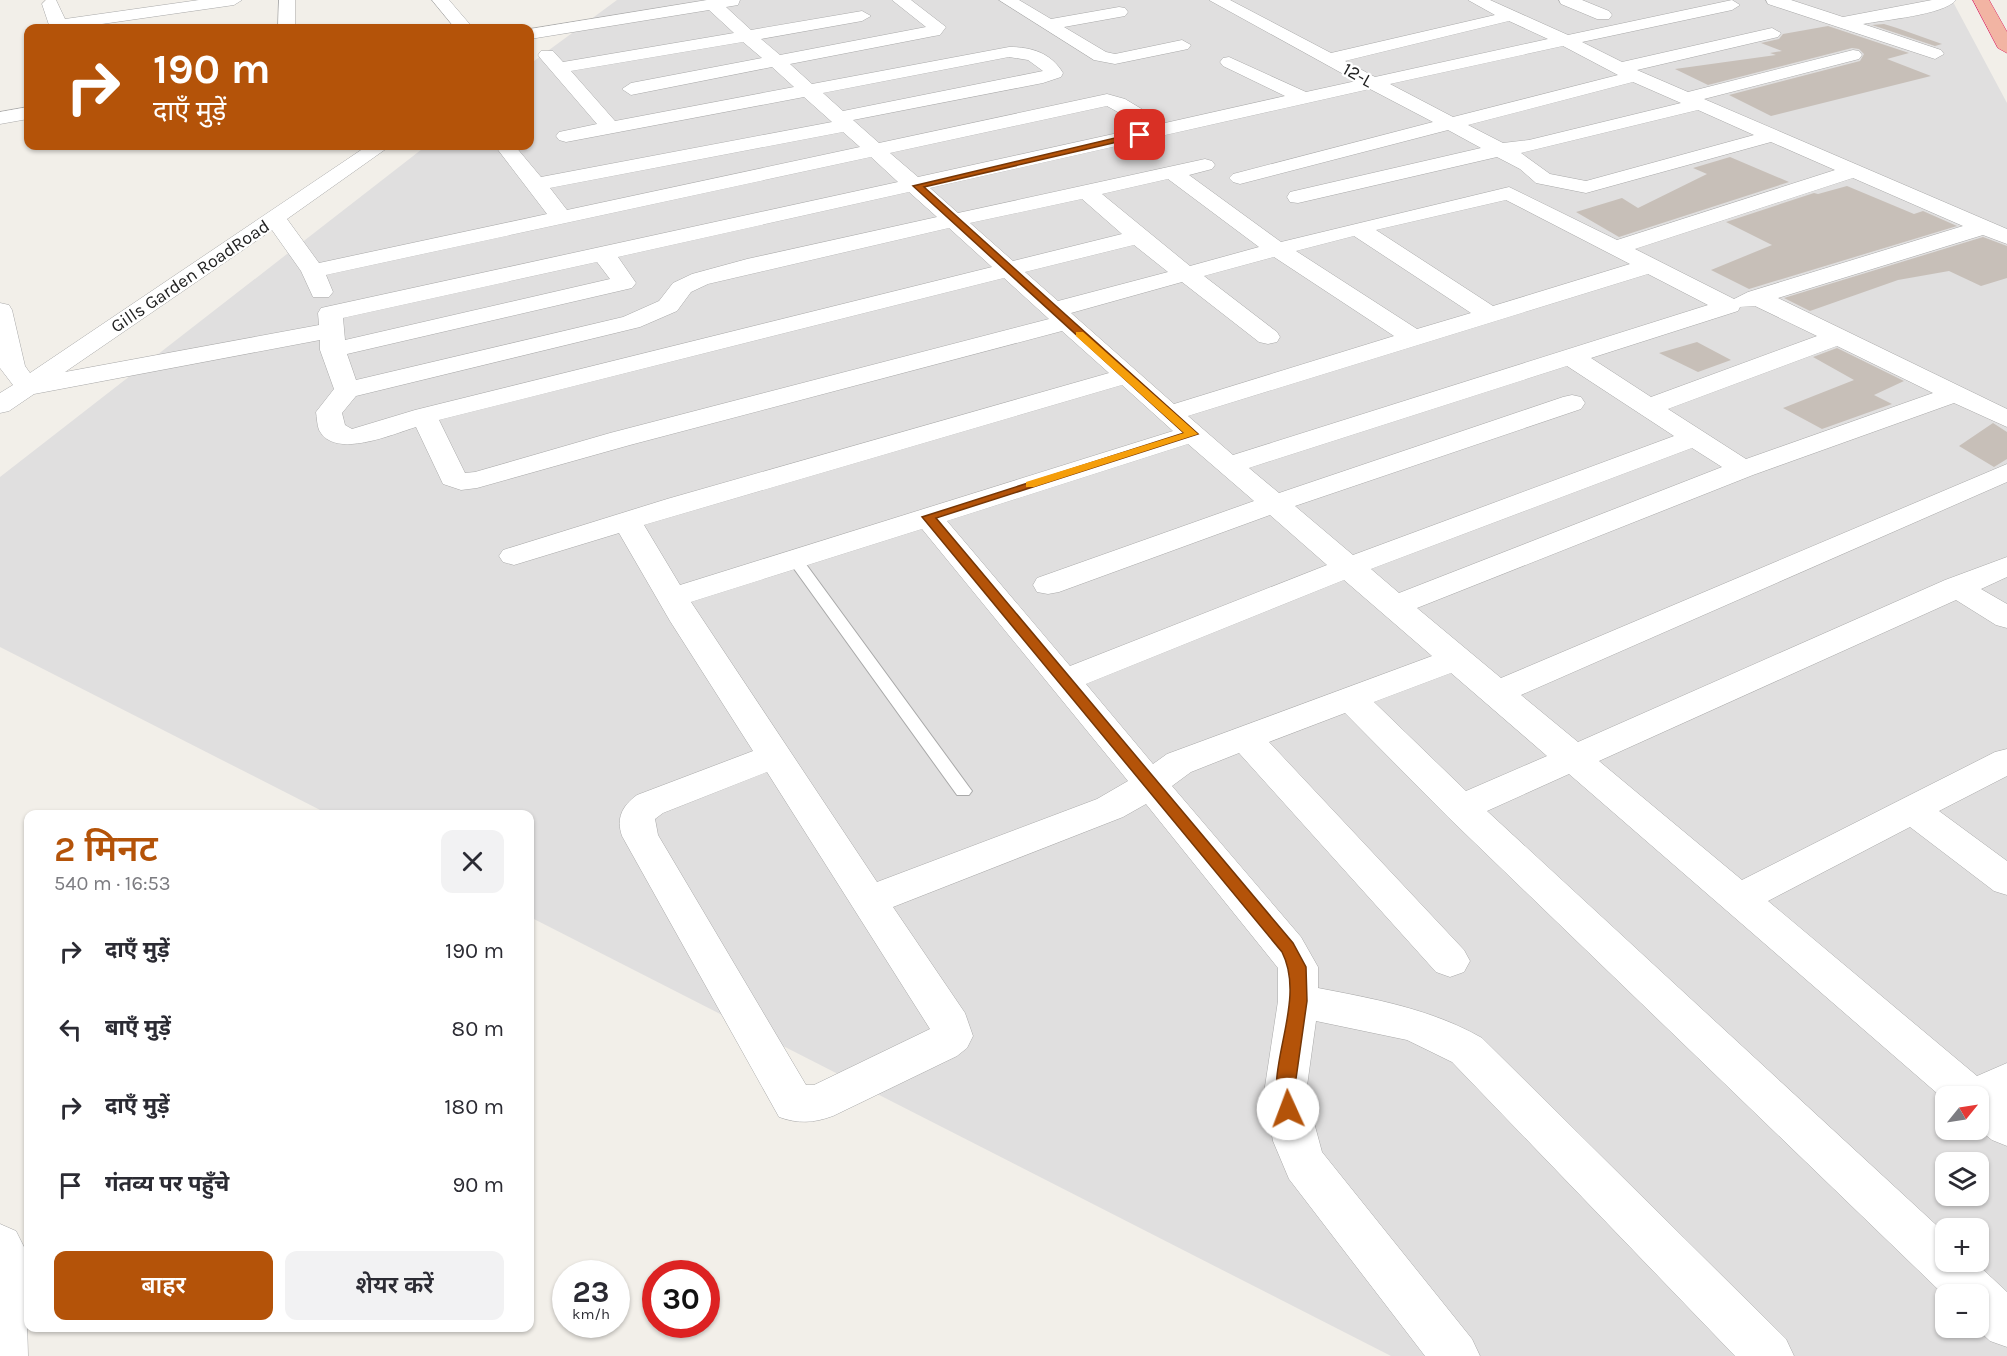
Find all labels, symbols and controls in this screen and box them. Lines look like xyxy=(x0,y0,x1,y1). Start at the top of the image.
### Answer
text: 190 m xyxy=(153,44,271,94)
icon: right xyxy=(54,48,132,126)
street label: 12-L xyxy=(1339,58,1377,92)
text: दाएँ मुड़ें xyxy=(153,95,226,127)
pin xyxy=(1114,109,1165,160)
icon: arrive xyxy=(1123,118,1156,151)
street label: Gills Garden RoadRoad xyxy=(106,215,274,337)
text: 2 मिनट xyxy=(54,828,158,870)
button: close xyxy=(441,830,504,893)
text: 540 m · 16:53 xyxy=(54,872,171,895)
icon: right xyxy=(54,935,87,968)
text: दाएँ मुड़ें xyxy=(105,937,170,963)
text: 190 m xyxy=(445,938,504,964)
icon: left xyxy=(54,1013,87,1046)
text: बाएँ मुड़ें xyxy=(105,1015,171,1041)
text: 80 m xyxy=(452,1016,504,1042)
position arrow xyxy=(1256,1077,1320,1141)
north arrow xyxy=(1935,1086,1989,1140)
map controls xyxy=(1935,1086,1989,1338)
icon: right xyxy=(54,1091,87,1124)
text: दाएँ मुड़ें xyxy=(105,1093,170,1119)
text: 180 m xyxy=(444,1094,504,1120)
button: layers xyxy=(1935,1152,1989,1206)
icon: arrive xyxy=(54,1169,87,1202)
text: गंतव्य पर पहुँचे xyxy=(105,1171,229,1197)
text: 90 m xyxy=(452,1172,504,1198)
button: + xyxy=(1935,1218,1989,1272)
button: बाहर xyxy=(54,1251,273,1320)
button: शेयर करें xyxy=(285,1251,504,1320)
speed limit sign: 30 xyxy=(642,1260,720,1338)
text: 23 xyxy=(573,1274,609,1310)
button: − xyxy=(1935,1284,1989,1338)
text: km/h xyxy=(572,1305,610,1323)

